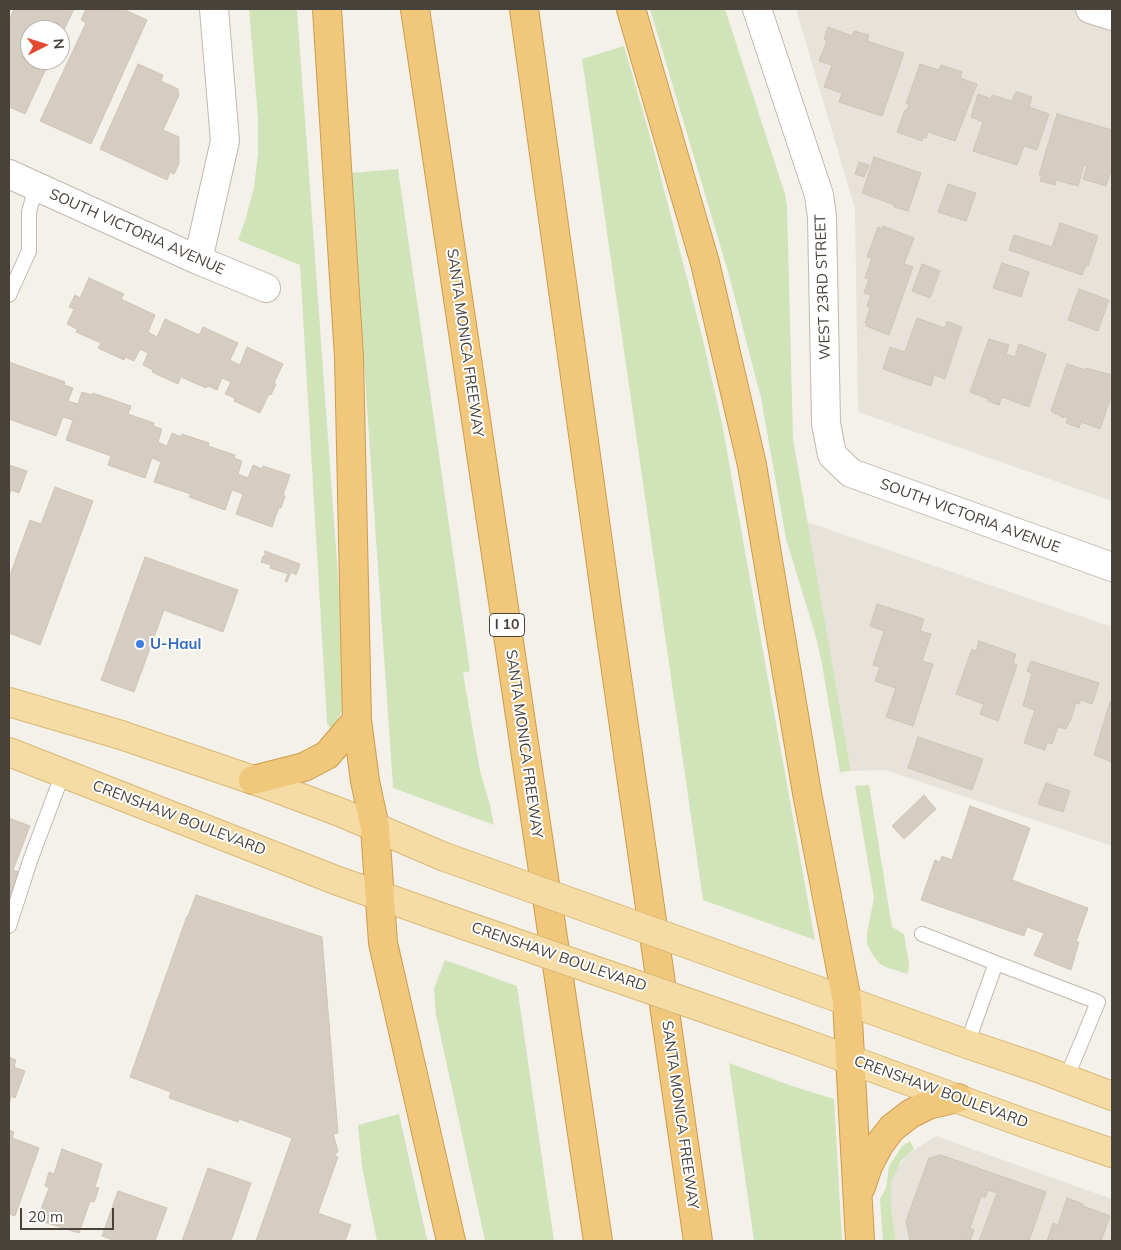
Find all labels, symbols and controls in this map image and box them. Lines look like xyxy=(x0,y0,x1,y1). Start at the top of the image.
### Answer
north arrow xyxy=(20,20,70,70)
text: N xyxy=(50,38,68,50)
street label: SOUTH VICTORIA AVENUE xyxy=(46,185,228,279)
street label: WEST 23RD STREET xyxy=(811,214,835,360)
street label: SANTA MONICA FREEWAY xyxy=(443,248,487,438)
street label: SOUTH VICTORIA AVENUE xyxy=(877,475,1063,557)
road number: I 10 xyxy=(490,614,524,636)
place label: U-Haul xyxy=(150,635,201,653)
marker: U-Haul xyxy=(134,638,146,650)
street label: SANTA MONICA FREEWAY xyxy=(502,649,546,839)
street label: CRENSHAW BOULEVARD xyxy=(90,777,268,859)
street label: CRENSHAW BOULEVARD xyxy=(469,919,649,995)
street label: SANTA MONICA FREEWAY xyxy=(658,1020,702,1210)
street label: CRENSHAW BOULEVARD xyxy=(851,1052,1031,1132)
scale bar xyxy=(22,1198,116,1230)
text: 20 m xyxy=(28,1207,63,1226)

